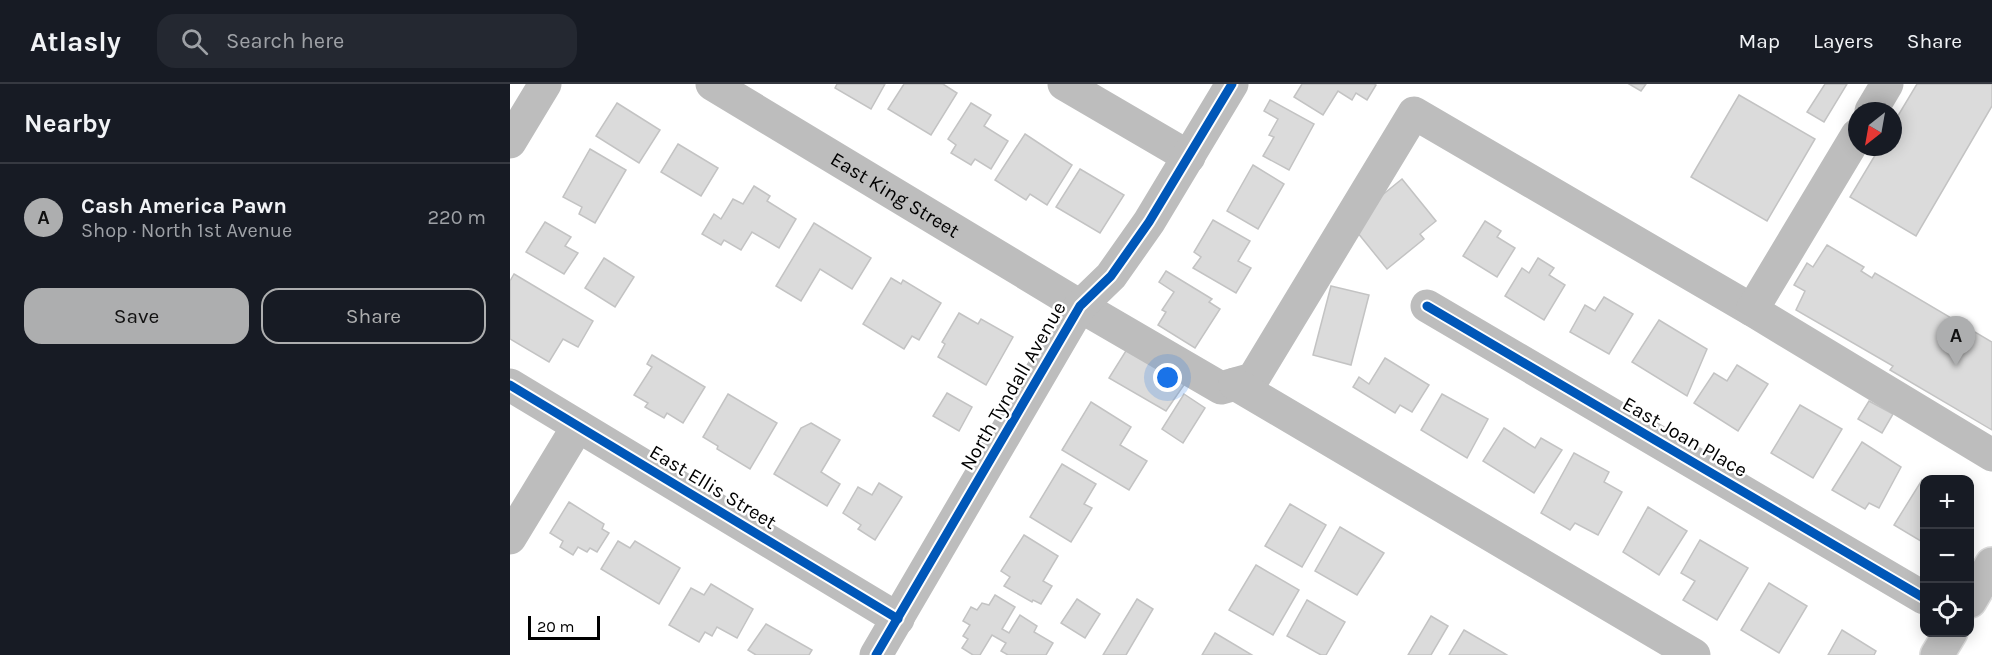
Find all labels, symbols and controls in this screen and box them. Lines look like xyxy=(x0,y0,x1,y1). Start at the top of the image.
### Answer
search box xyxy=(157,14,577,68)
text: Atlasly xyxy=(30,25,121,58)
icon: search xyxy=(178,25,211,58)
text: Search here xyxy=(226,28,344,54)
text: Map xyxy=(1738,29,1780,53)
text: Layers xyxy=(1813,29,1874,53)
text: Share xyxy=(1907,29,1962,53)
north arrow xyxy=(1848,102,1902,156)
text: Nearby xyxy=(24,108,111,139)
street label: East King Street xyxy=(827,147,964,242)
text: Cash America Pawn xyxy=(81,193,287,219)
text: A xyxy=(37,206,50,229)
text: 220 m xyxy=(427,206,486,229)
text: Shop · North 1st Avenue xyxy=(81,219,292,242)
button: Save xyxy=(24,288,249,344)
button: Share xyxy=(261,288,486,344)
street label: North Tyndall Avenue xyxy=(955,298,1071,474)
pin: A xyxy=(1936,316,1976,366)
your location xyxy=(1153,363,1182,392)
street label: East Joan Place xyxy=(1619,392,1751,482)
street label: East Ellis Street xyxy=(646,440,781,534)
map controls xyxy=(1920,475,1974,637)
button: + xyxy=(1920,475,1974,529)
button: − xyxy=(1920,529,1974,583)
button: locate xyxy=(1920,583,1974,637)
scale bar xyxy=(528,613,600,640)
text: 20 m xyxy=(537,617,575,636)

